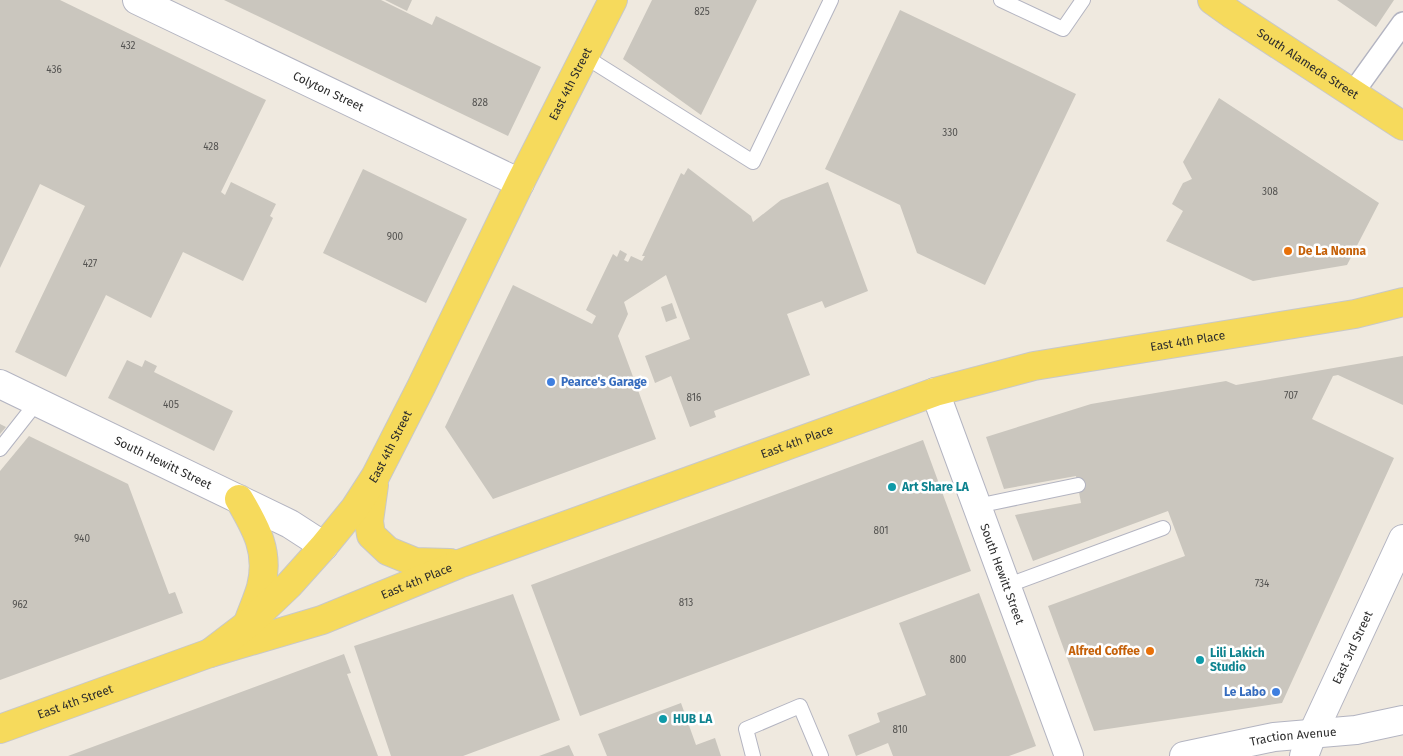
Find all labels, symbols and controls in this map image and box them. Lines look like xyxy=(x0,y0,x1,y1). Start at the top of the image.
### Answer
house number: 825 xyxy=(694,6,710,18)
street label: South Alameda Street xyxy=(1254,26,1362,102)
house number: 432 xyxy=(121,40,136,52)
street label: East 4th Street xyxy=(546,45,595,123)
house number: 436 xyxy=(46,64,62,76)
street label: Colyton Street xyxy=(291,69,367,115)
house number: 828 xyxy=(472,97,488,109)
house number: 330 xyxy=(942,127,958,139)
house number: 428 xyxy=(203,141,219,153)
house number: 308 xyxy=(1262,186,1279,198)
house number: 900 xyxy=(387,231,404,243)
place label: De La Nonna xyxy=(1298,244,1367,258)
marker: De La Nonna xyxy=(1282,245,1294,257)
house number: 427 xyxy=(83,258,98,270)
street label: East 4th Place xyxy=(1149,328,1226,354)
place label: Pearce's Garage xyxy=(561,375,647,389)
marker: Pearce's Garage xyxy=(545,376,557,388)
house number: 707 xyxy=(1284,390,1299,402)
house number: 816 xyxy=(687,392,701,404)
house number: 405 xyxy=(163,399,179,411)
street label: East 4th Street xyxy=(366,408,415,486)
street label: East 4th Place xyxy=(759,422,835,461)
street label: South Hewitt Street xyxy=(112,433,215,492)
place label: Art Share LA xyxy=(901,480,970,494)
marker: Art Share LA xyxy=(886,481,898,493)
street label: South Hewitt Street xyxy=(977,522,1027,627)
house number: 801 xyxy=(873,525,889,537)
house number: 940 xyxy=(74,533,90,545)
street label: East 4th Place xyxy=(379,561,454,602)
house number: 734 xyxy=(1255,578,1270,590)
house number: 813 xyxy=(679,597,693,609)
house number: 962 xyxy=(12,599,28,611)
street label: East 3rd Street xyxy=(1330,608,1376,686)
place label: Alfred Coffee xyxy=(1068,644,1140,658)
marker: Alfred Coffee xyxy=(1144,645,1156,657)
place label: Lili Lakich Studio xyxy=(1210,646,1265,674)
house number: 800 xyxy=(950,654,967,666)
marker: Lili Lakich Studio xyxy=(1194,654,1206,666)
street label: East 4th Street xyxy=(36,681,116,722)
place label: Le Labo xyxy=(1224,685,1266,699)
marker: Le Labo xyxy=(1270,686,1282,698)
place label: HUB LA xyxy=(673,712,713,726)
marker: HUB LA xyxy=(657,713,669,725)
house number: 810 xyxy=(892,724,908,736)
street label: Traction Avenue xyxy=(1248,725,1337,749)

